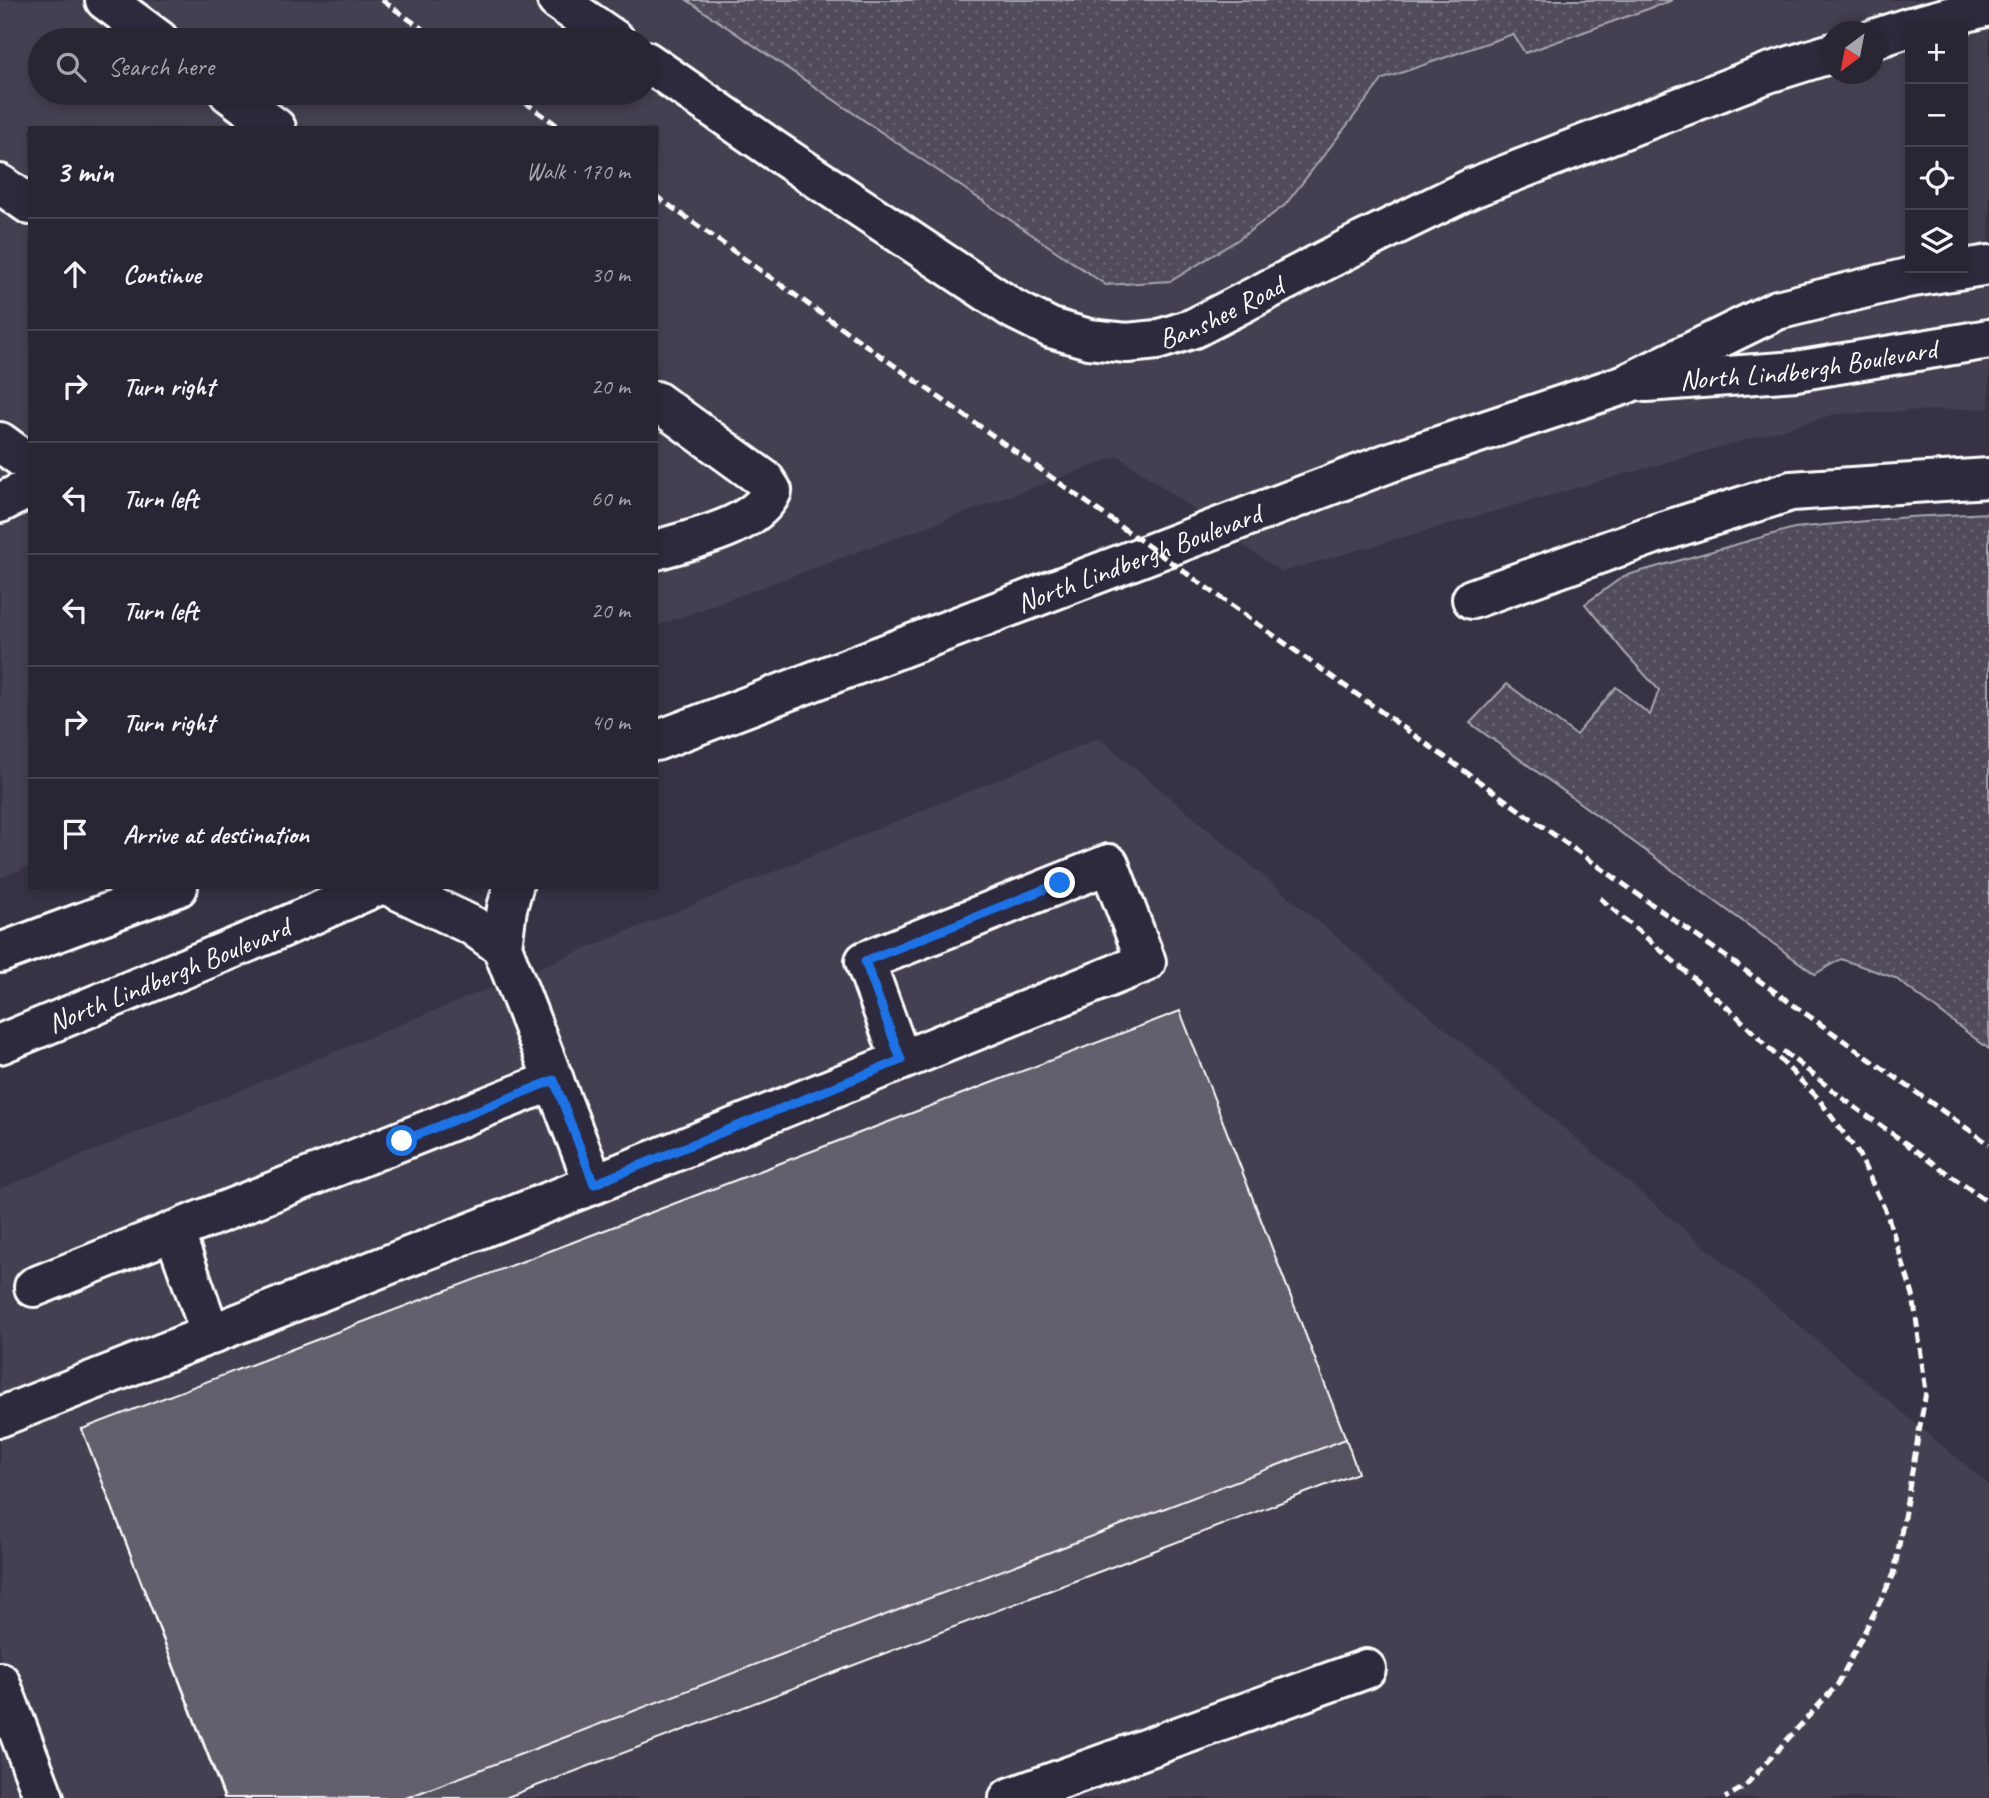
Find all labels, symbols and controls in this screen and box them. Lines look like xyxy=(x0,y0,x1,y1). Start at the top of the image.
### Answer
north arrow xyxy=(1821,21,1884,84)
map controls xyxy=(1905,21,1968,273)
button: + xyxy=(1905,21,1968,84)
search box xyxy=(28,28,658,105)
icon: search xyxy=(52,48,90,86)
text: Search here xyxy=(108,50,214,83)
button: − xyxy=(1905,84,1968,147)
button: locate xyxy=(1905,147,1968,210)
text: 3 min xyxy=(56,153,113,191)
text: Walk · 170 m xyxy=(526,157,630,186)
button: layers xyxy=(1905,210,1968,273)
icon: ahead xyxy=(56,255,94,293)
text: Continue xyxy=(123,258,201,291)
text: 30 m xyxy=(591,260,630,289)
street label: Banshee Road xyxy=(1154,266,1292,356)
street label: North Lindbergh Boulevard xyxy=(1678,330,1943,397)
icon: right xyxy=(56,367,94,405)
text: Turn right xyxy=(123,370,214,403)
text: 20 m xyxy=(591,372,630,401)
icon: left xyxy=(56,479,94,517)
text: Turn left xyxy=(123,482,198,515)
text: 60 m xyxy=(591,484,630,513)
street label: North Lindbergh Boulevard xyxy=(1011,494,1269,620)
icon: left xyxy=(56,591,94,629)
text: Turn left xyxy=(123,594,198,627)
text: 20 m xyxy=(591,596,630,625)
icon: right xyxy=(56,703,94,741)
text: Turn right xyxy=(123,706,214,739)
text: 40 m xyxy=(591,708,630,737)
icon: arrive xyxy=(56,815,94,853)
text: Arrive at destination xyxy=(123,818,309,851)
route end xyxy=(1044,867,1075,898)
street label: North Lindbergh Boulevard xyxy=(42,908,298,1040)
route start xyxy=(386,1125,417,1156)

